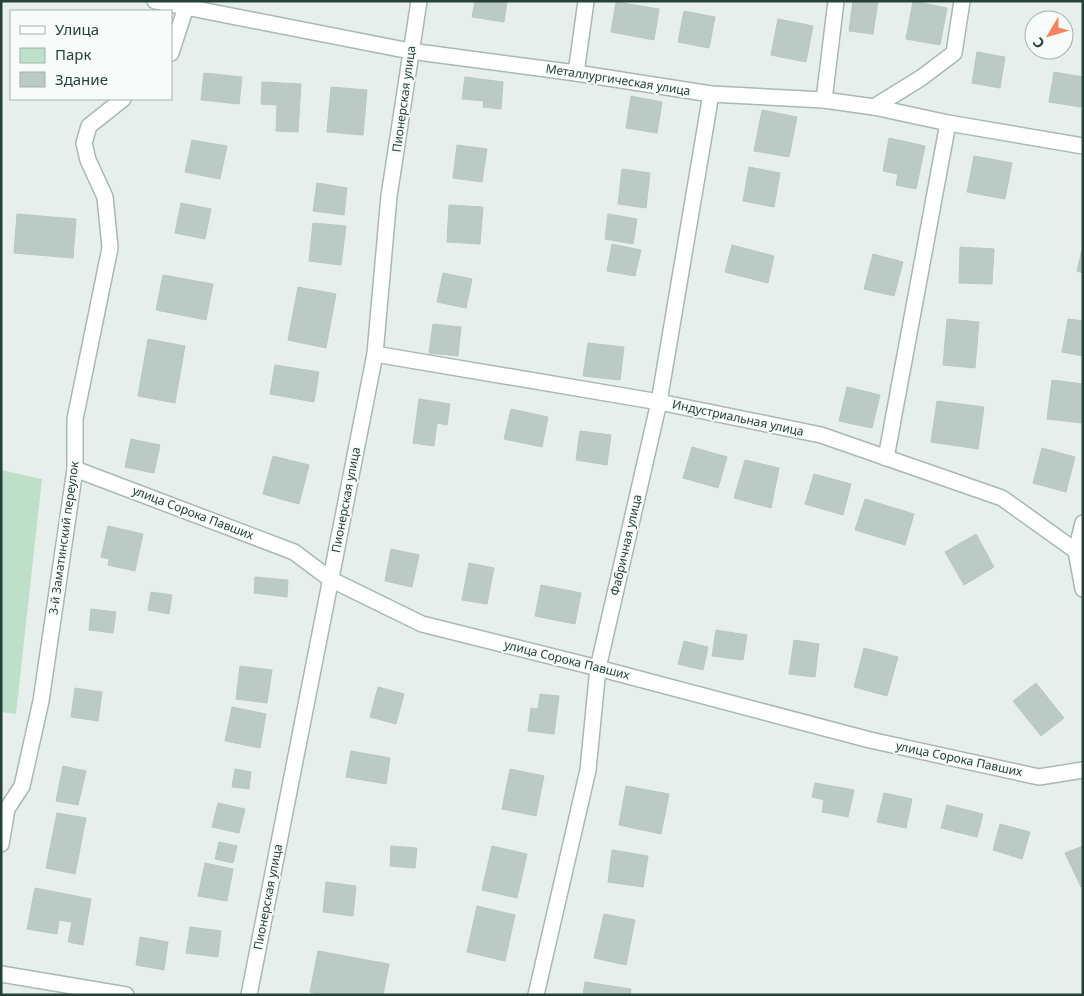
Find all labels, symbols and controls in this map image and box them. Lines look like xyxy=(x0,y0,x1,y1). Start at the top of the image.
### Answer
legend xyxy=(10,10,172,100)
north arrow xyxy=(1024,10,1074,60)
text: Улица xyxy=(55,19,99,39)
text: С xyxy=(1028,34,1049,53)
text: Парк xyxy=(55,44,91,64)
street label: Пионерская улица xyxy=(388,45,419,153)
street label: Металлургическая улица xyxy=(545,60,692,99)
text: Здание xyxy=(55,69,108,89)
street label: Индустриальная улица xyxy=(671,395,805,440)
street label: Пионерская улица xyxy=(327,446,364,554)
street label: 3-й Заматинский переулок xyxy=(44,459,83,616)
street label: улица Сорока Павших xyxy=(130,482,257,544)
street label: Фабричная улица xyxy=(606,493,645,597)
street label: улица Сорока Павших xyxy=(503,636,633,684)
street label: улица Сорока Павших xyxy=(894,737,1025,780)
street label: Пионерская улица xyxy=(249,843,286,951)

